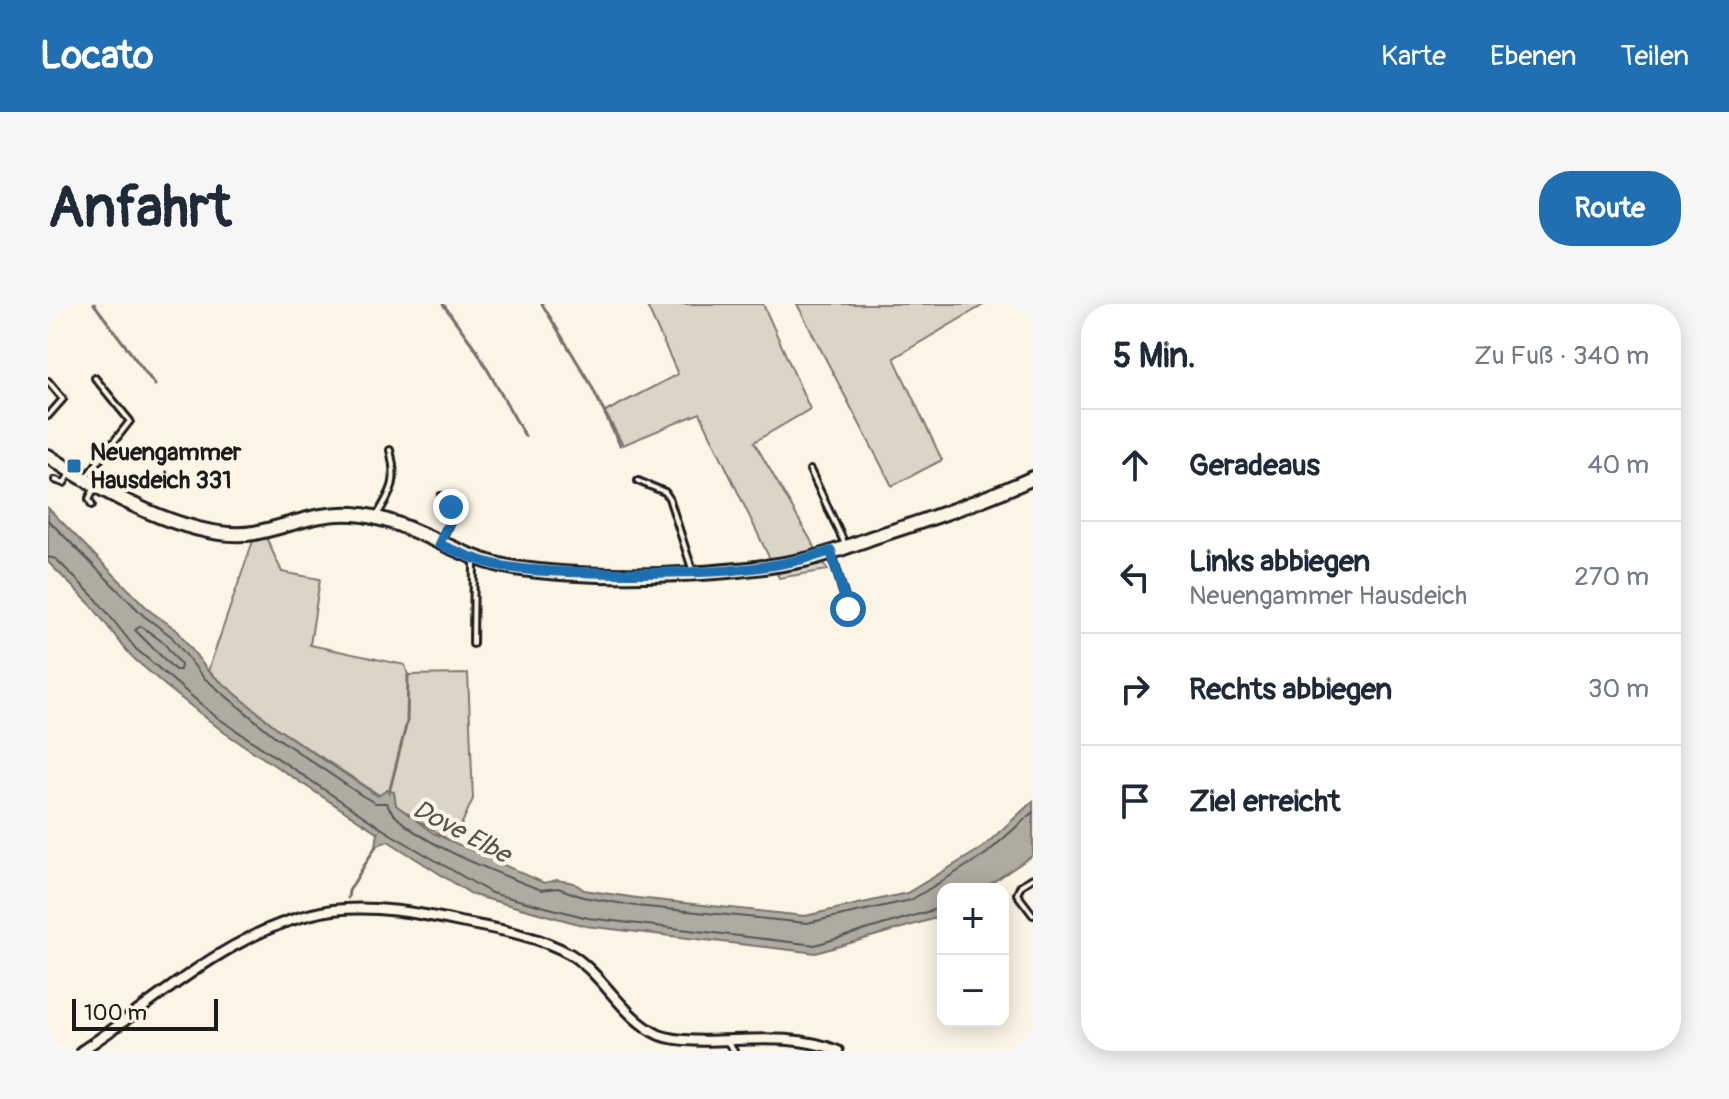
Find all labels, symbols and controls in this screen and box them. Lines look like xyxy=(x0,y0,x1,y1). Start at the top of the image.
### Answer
text: Locato xyxy=(40,32,153,80)
text: Karte xyxy=(1381,39,1446,74)
text: Ebenen xyxy=(1490,39,1577,74)
text: Teilen xyxy=(1621,39,1689,74)
button: Route xyxy=(1539,171,1681,246)
text: Anfahrt xyxy=(48,174,231,243)
text: 5 Min. xyxy=(1113,335,1196,378)
text: Zu Fuß · 340 m xyxy=(1474,340,1649,372)
place label: Neuengammer Hausdeich 331 xyxy=(90,438,242,495)
icon: ahead xyxy=(1113,443,1157,487)
text: Geradeaus xyxy=(1189,447,1320,484)
text: 40 m xyxy=(1587,449,1649,481)
marker: Neuengammer Hausdeich 331 xyxy=(65,457,83,475)
route end xyxy=(433,489,469,525)
text: Links abbiegen xyxy=(1189,543,1370,580)
icon: left xyxy=(1113,555,1157,599)
text: 270 m xyxy=(1574,561,1649,593)
text: Neuengammer Hausdeich xyxy=(1189,580,1467,612)
route start xyxy=(830,591,866,627)
icon: right xyxy=(1113,667,1157,711)
text: Rechts abbiegen xyxy=(1189,671,1392,708)
text: 30 m xyxy=(1588,673,1649,705)
icon: arrive xyxy=(1113,779,1157,823)
text: Ziel erreicht xyxy=(1189,783,1340,820)
water label: Dove Elbe xyxy=(407,793,518,872)
map controls xyxy=(937,883,1009,1027)
button: + xyxy=(937,883,1009,955)
button: − xyxy=(937,955,1009,1027)
scale bar xyxy=(72,995,218,1031)
text: 100 m xyxy=(84,999,147,1027)

